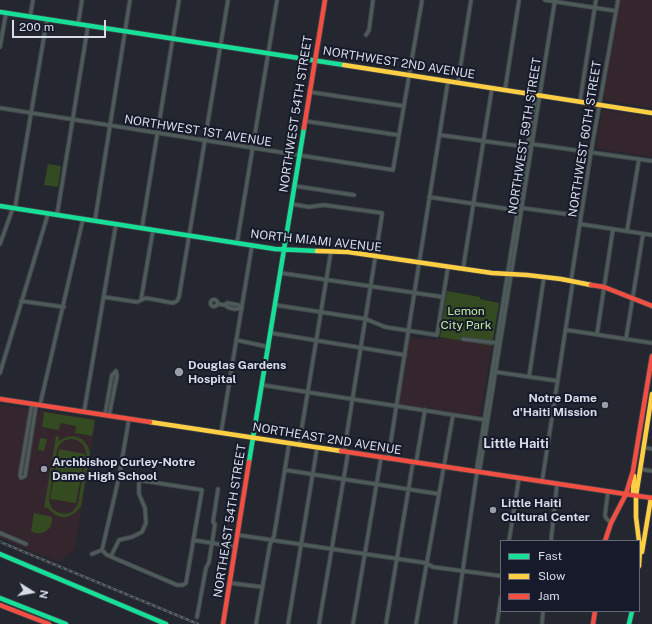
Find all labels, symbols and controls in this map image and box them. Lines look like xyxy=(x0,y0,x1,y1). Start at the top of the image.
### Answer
scale bar xyxy=(14,12,108,38)
text: 200 m xyxy=(19,20,54,34)
street label: NORTHWEST 54TH STREET xyxy=(276,35,316,193)
street label: NORTHWEST 2ND AVENUE xyxy=(322,44,476,82)
street label: NORTHWEST 59TH STREET xyxy=(505,56,545,216)
street label: NORTHWEST 60TH STREET xyxy=(566,60,604,218)
street label: NORTHWEST 1ST AVENUE xyxy=(123,112,273,150)
street label: NORTH MIAMI AVENUE xyxy=(250,227,382,255)
park label: Lemon City Park xyxy=(441,304,491,332)
place label: Douglas Gardens Hospital xyxy=(188,358,286,386)
marker: Douglas Gardens Hospital xyxy=(173,366,185,378)
place label: Notre Dame d'Haiti Mission xyxy=(512,391,597,419)
marker: Notre Dame d'Haiti Mission xyxy=(600,400,610,410)
street label: NORTHEAST 2ND AVENUE xyxy=(251,420,403,458)
district label: Little Haiti xyxy=(483,436,549,452)
street label: NORTHEAST 54TH STREET xyxy=(211,443,249,599)
place label: Archbishop Curley-Notre Dame High School xyxy=(52,455,195,483)
marker: Archbishop Curley-Notre Dame High School xyxy=(39,464,49,474)
place label: Little Haiti Cultural Center xyxy=(501,496,590,524)
marker: Little Haiti Cultural Center xyxy=(488,505,498,515)
legend xyxy=(500,540,640,612)
text: Fast xyxy=(538,549,562,563)
text: Slow xyxy=(538,569,565,583)
north arrow xyxy=(12,572,52,612)
text: N xyxy=(37,589,50,600)
text: Jam xyxy=(538,589,560,603)

